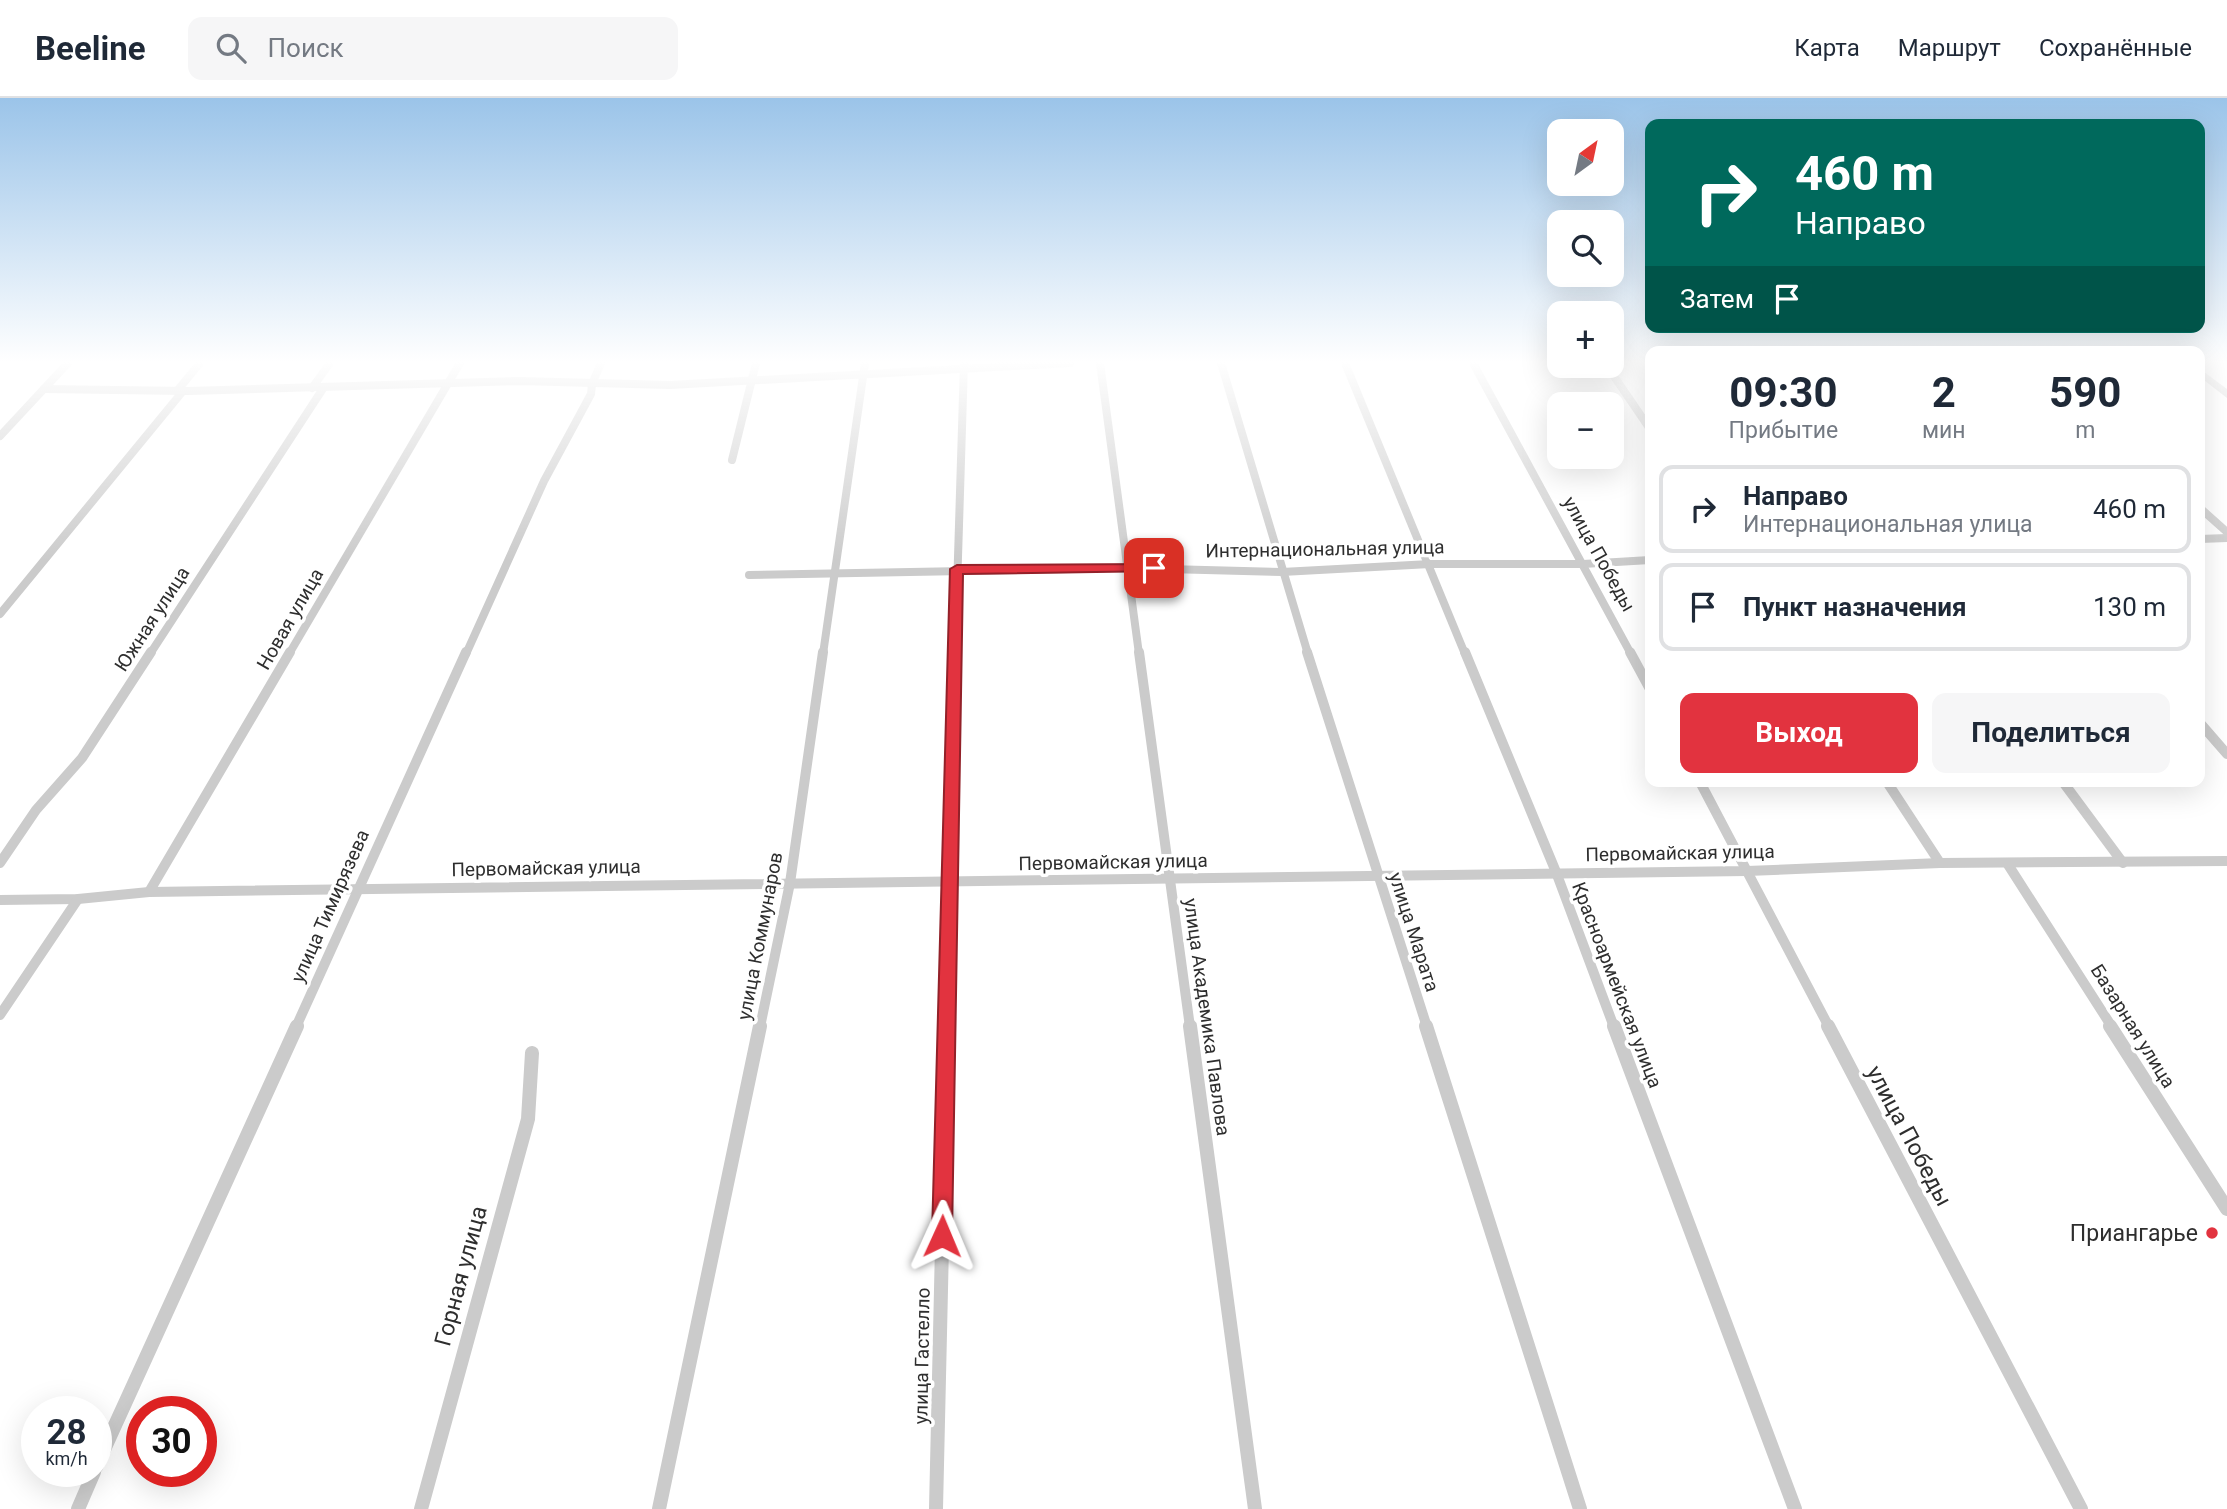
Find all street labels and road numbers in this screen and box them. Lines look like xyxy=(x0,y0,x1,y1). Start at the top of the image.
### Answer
street label: улица Победы xyxy=(1558,492,1640,616)
street label: Интернациональная улица xyxy=(1205,535,1445,563)
street label: Южная улица xyxy=(110,562,194,676)
street label: Новая улица xyxy=(252,564,328,674)
street label: улица Тимирязева xyxy=(286,826,374,986)
street label: Первомайская улица xyxy=(1585,840,1775,866)
street label: Первомайская улица xyxy=(1018,849,1208,875)
street label: улица Коммунаров xyxy=(732,850,788,1022)
street label: Первомайская улица xyxy=(451,855,641,881)
street label: улица Марата xyxy=(1384,869,1444,995)
street label: Красноармейская улица xyxy=(1567,879,1667,1091)
street label: улица Академика Павлова xyxy=(1179,897,1235,1137)
street label: Базарная улица xyxy=(2086,960,2180,1092)
street label: улица Победы xyxy=(1861,1061,1957,1211)
street label: Горная улица xyxy=(429,1203,493,1349)
street label: улица Гастелло xyxy=(909,1287,935,1425)

